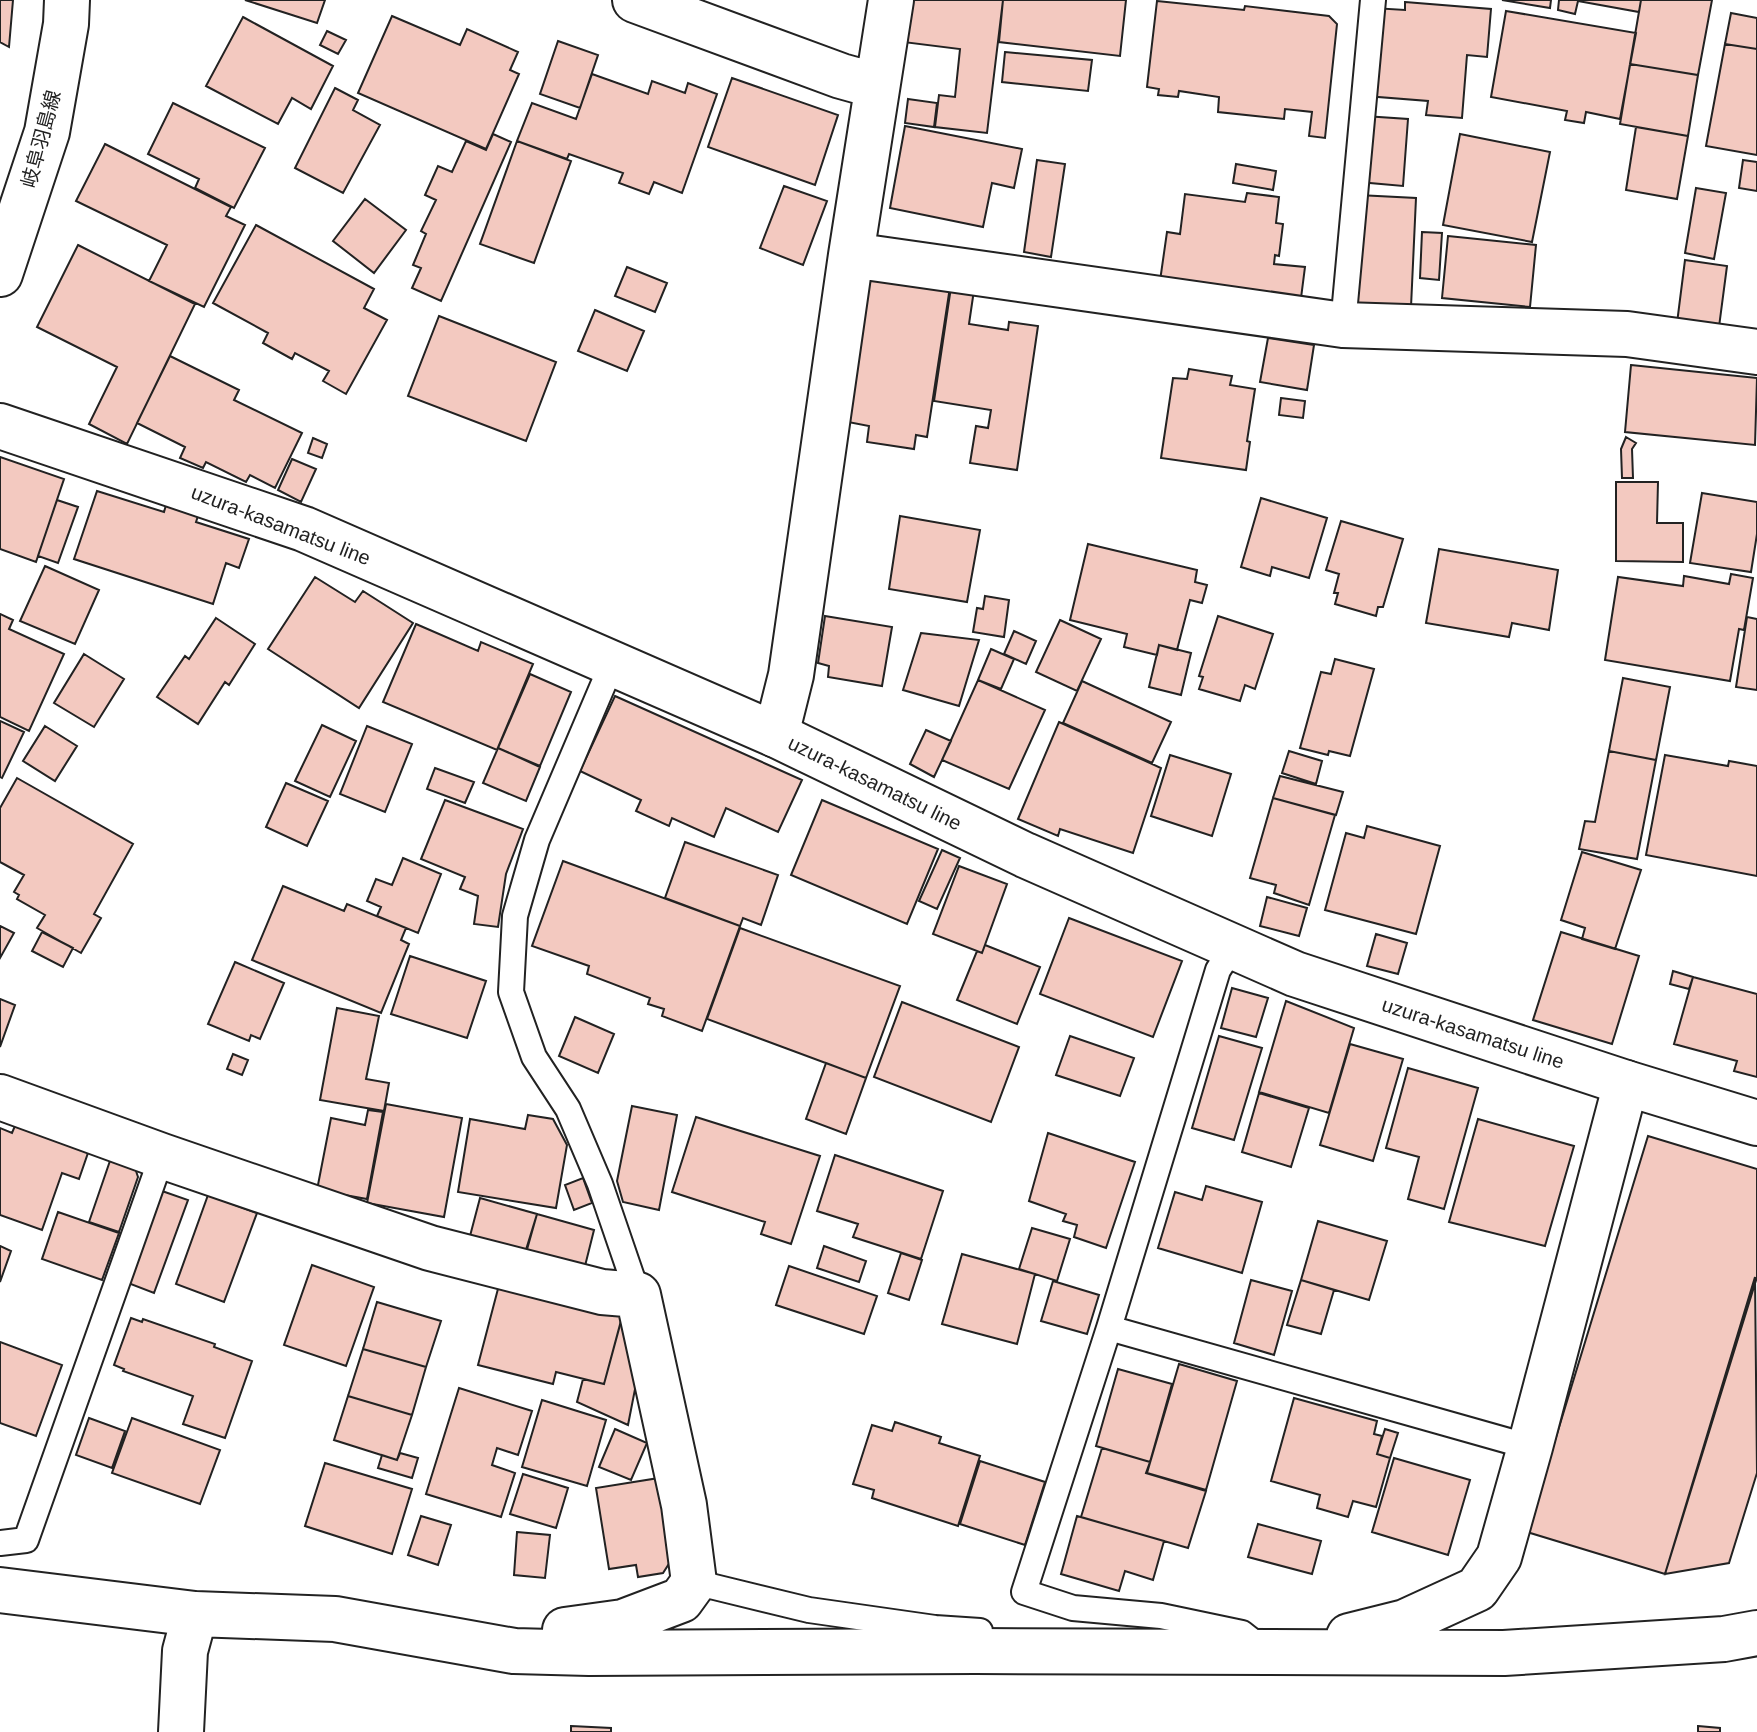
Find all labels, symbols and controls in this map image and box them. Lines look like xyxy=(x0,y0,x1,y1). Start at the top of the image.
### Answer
street label: 岐阜羽島線 xyxy=(17,88,65,190)
street label: uzura-kasamatsu line xyxy=(188,481,374,569)
street label: uzura-kasamatsu line xyxy=(785,731,965,835)
street label: uzura-kasamatsu line xyxy=(1379,993,1567,1073)

